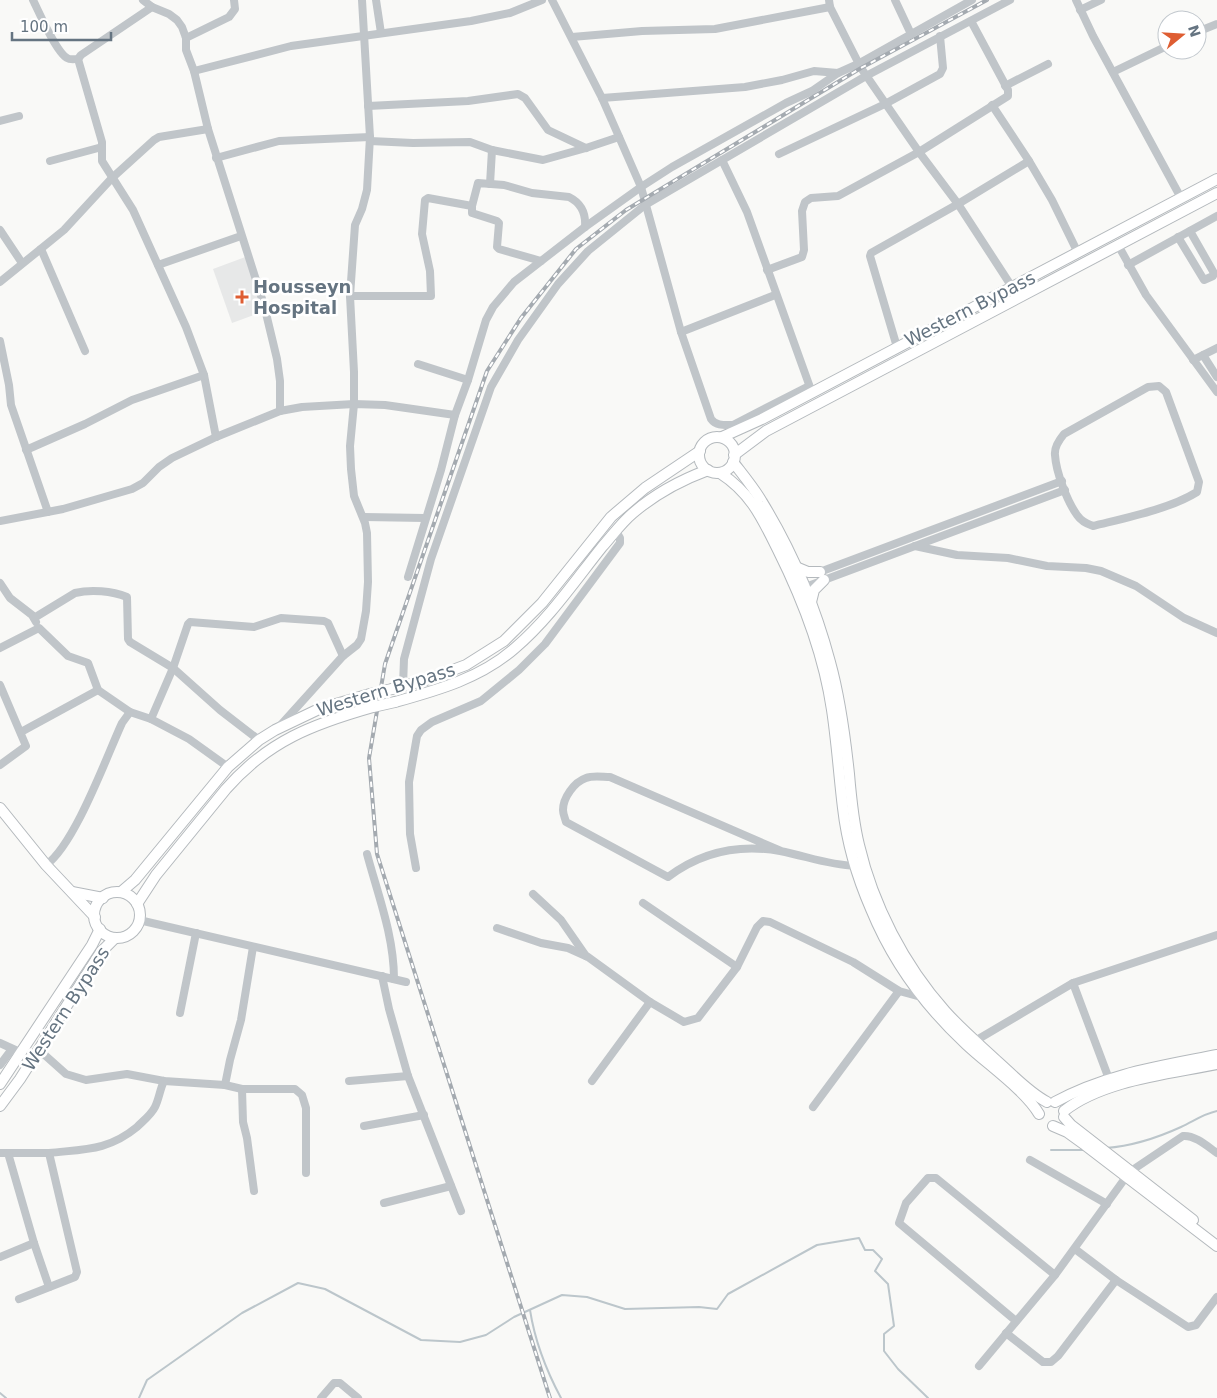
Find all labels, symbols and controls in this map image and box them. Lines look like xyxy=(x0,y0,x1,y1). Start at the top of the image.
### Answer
scale bar xyxy=(12,10,111,42)
north arrow xyxy=(1157,10,1207,60)
text: 100 m xyxy=(20,18,68,36)
text: N xyxy=(1185,23,1204,39)
street label: Western Bypass xyxy=(901,267,1039,351)
place label: Housseyn Hospital xyxy=(253,276,351,318)
marker: Housseyn Hospital xyxy=(235,290,249,304)
street label: Western Bypass xyxy=(314,658,458,721)
street label: Western Bypass xyxy=(18,943,114,1075)

